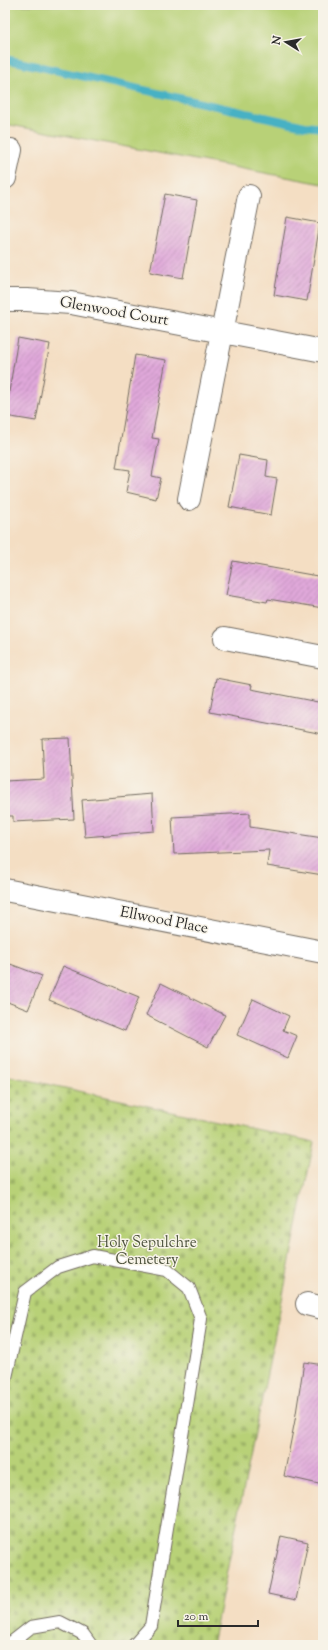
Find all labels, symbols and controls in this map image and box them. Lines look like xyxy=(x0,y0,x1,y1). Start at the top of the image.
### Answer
north arrow xyxy=(266,22,306,62)
text: N xyxy=(268,34,286,47)
street label: Glenwood Court xyxy=(58,292,170,332)
street label: Ellwood Place xyxy=(118,902,210,940)
park label: Holy Sepulchre Cemetery xyxy=(97,1233,197,1271)
scale bar xyxy=(178,1602,258,1628)
text: 20 m xyxy=(184,1608,209,1626)

